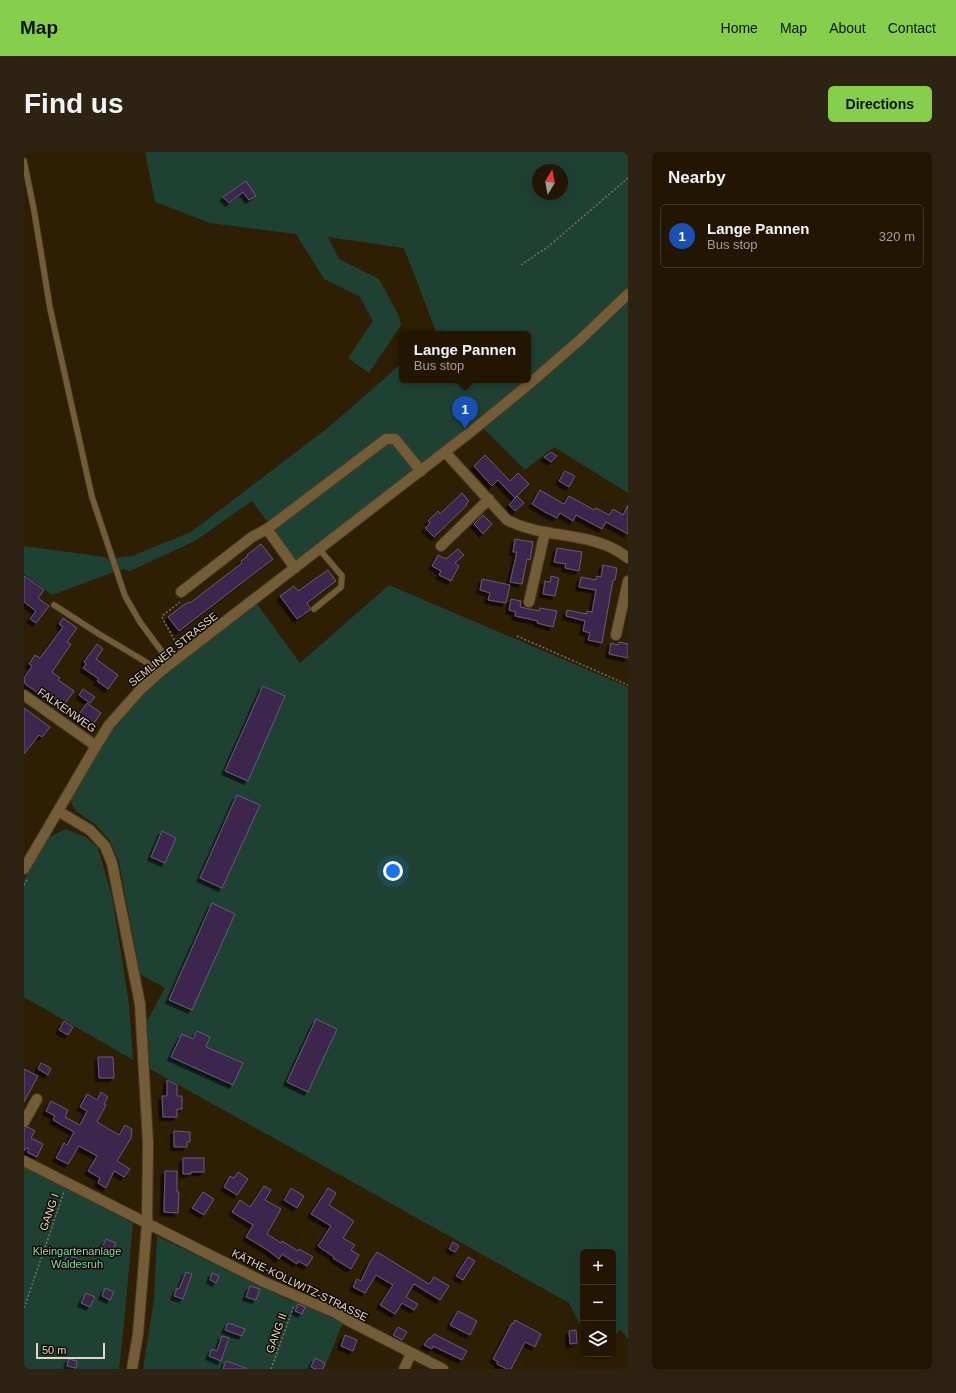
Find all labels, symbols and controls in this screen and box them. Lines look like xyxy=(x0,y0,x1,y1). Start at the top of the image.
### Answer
text: Map xyxy=(20,17,58,38)
text: Home xyxy=(721,20,758,36)
text: Map xyxy=(780,20,807,36)
text: About xyxy=(829,20,866,36)
text: Contact xyxy=(888,20,936,36)
button: Directions xyxy=(828,86,932,122)
text: Find us xyxy=(24,88,124,119)
north arrow xyxy=(532,164,568,200)
text: Nearby xyxy=(668,168,726,187)
text: Lange Pannen xyxy=(707,220,810,237)
text: 1 xyxy=(678,229,686,244)
text: 320 m xyxy=(879,229,915,244)
text: Bus stop xyxy=(707,237,758,252)
popup xyxy=(399,331,531,383)
text: Lange Pannen xyxy=(414,341,516,358)
text: Bus stop xyxy=(414,358,464,373)
pin: 1 xyxy=(452,396,478,429)
street label: SEMLINER STRASSE xyxy=(126,610,220,688)
street label: FALKENWEG xyxy=(36,685,98,735)
your location xyxy=(383,861,403,881)
street label: GANG I xyxy=(37,1192,61,1232)
park label: Kleingartenanlage Waldesruh xyxy=(33,1245,121,1270)
street label: KÄTHE-KOLLWITZ-STRASSE xyxy=(230,1247,370,1323)
map controls xyxy=(580,1249,616,1357)
button: + xyxy=(580,1249,616,1285)
button: − xyxy=(580,1285,616,1321)
street label: GANG II xyxy=(263,1311,289,1355)
button: layers xyxy=(580,1321,616,1357)
scale bar xyxy=(36,1341,105,1360)
text: 50 m xyxy=(42,1344,66,1356)

